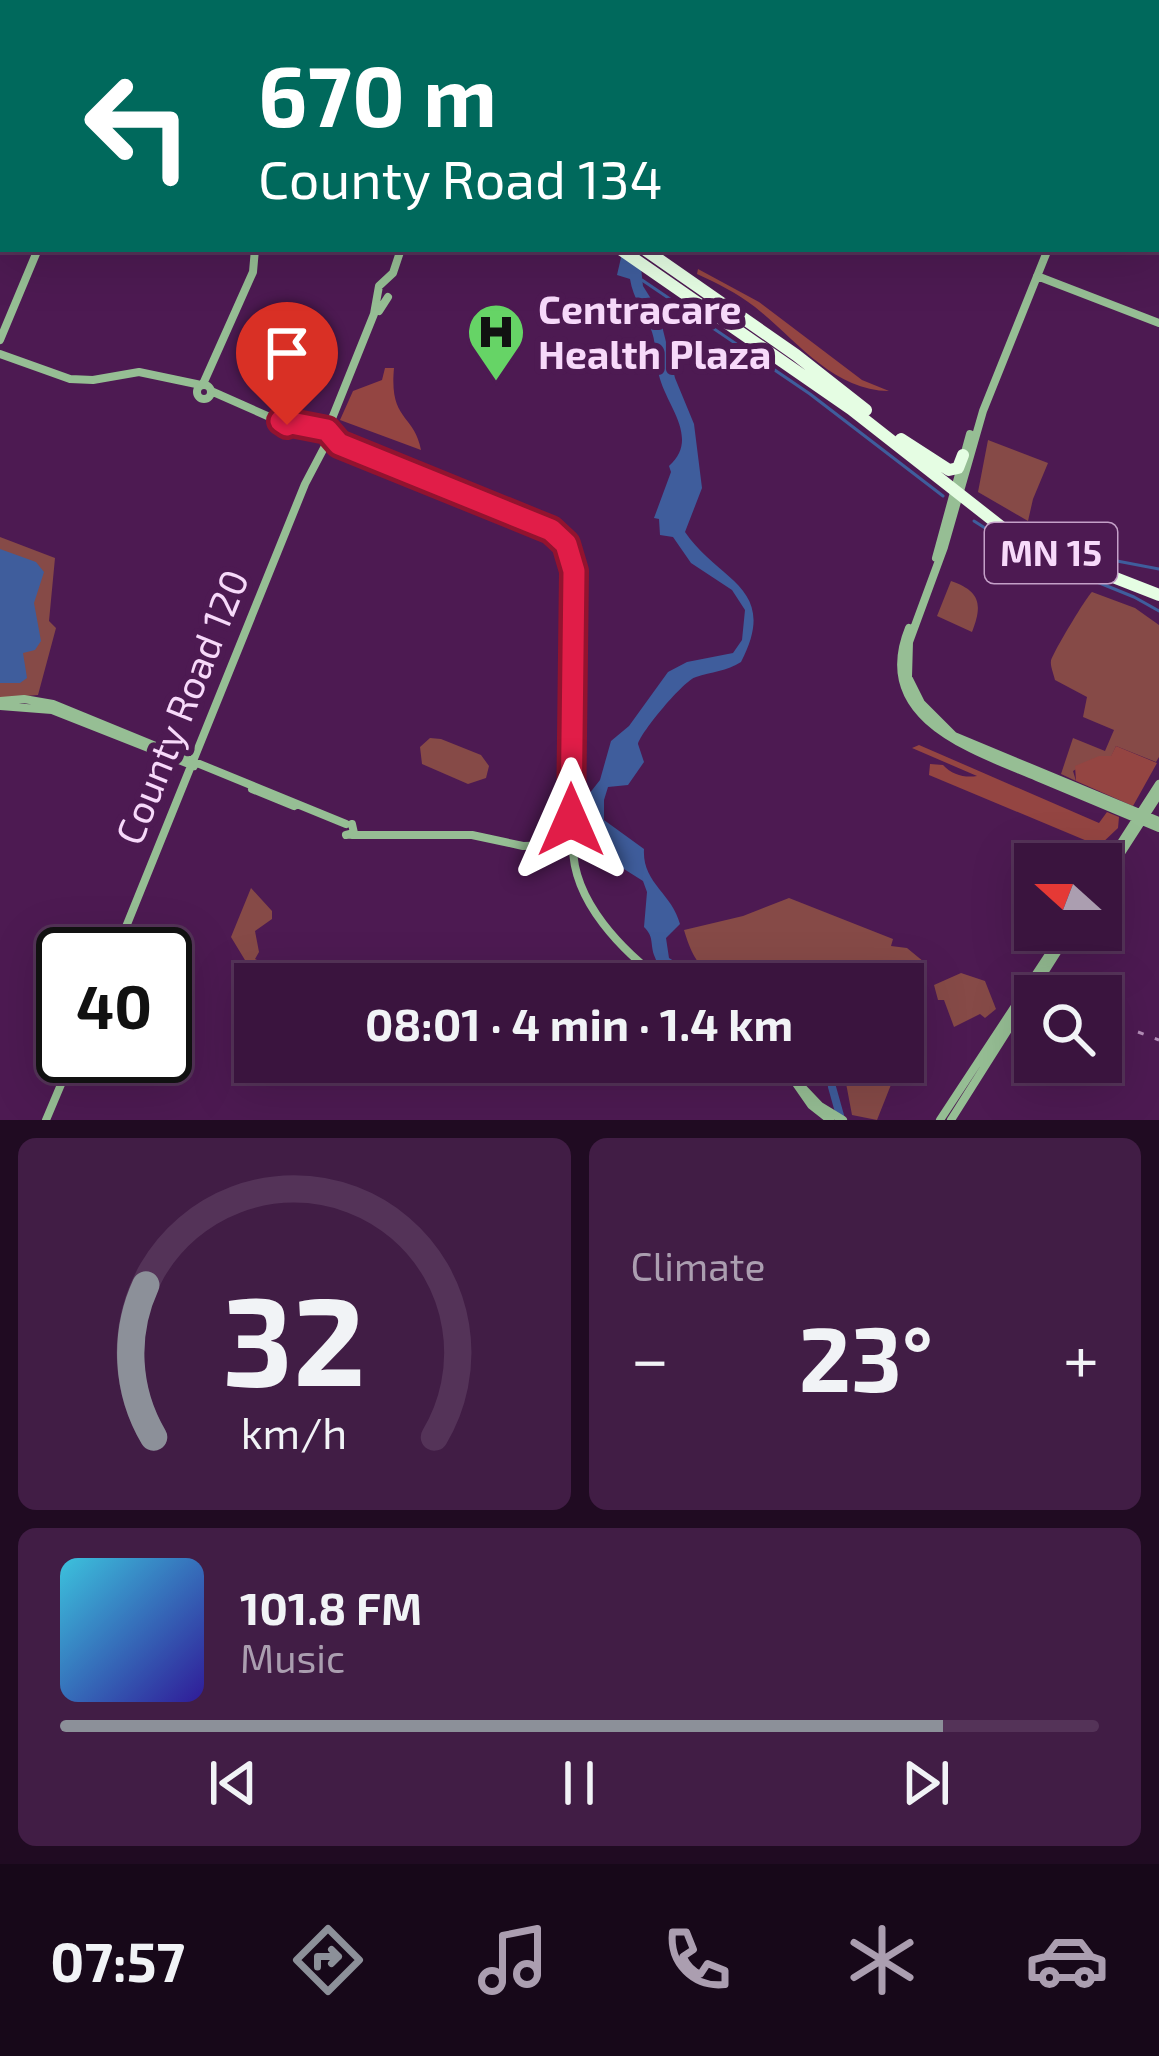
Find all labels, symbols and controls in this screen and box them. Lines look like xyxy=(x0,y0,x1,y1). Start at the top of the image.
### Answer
text: 670 m xyxy=(258,43,497,144)
icon: left xyxy=(60,48,216,204)
text: County Road 134 xyxy=(258,145,663,210)
place label: Centracare Health Plaza xyxy=(538,285,771,377)
hospital icon: Centracare Health Plaza xyxy=(465,301,527,383)
pin xyxy=(236,302,338,425)
icon: arrive xyxy=(254,320,320,386)
road number: MN 15 xyxy=(985,523,1117,583)
street label: County Road 120 xyxy=(104,562,257,851)
position arrow xyxy=(508,757,634,883)
north arrow xyxy=(1014,843,1122,951)
map controls xyxy=(1014,843,1122,1083)
speed limit sign: 40 xyxy=(36,927,192,1083)
button: search xyxy=(1014,975,1122,1083)
text: 08:01 · 4 min · 1.4 km xyxy=(365,996,793,1050)
text: Climate xyxy=(631,1242,765,1289)
text: 32 xyxy=(223,1261,366,1411)
text: 23° xyxy=(799,1302,933,1410)
text: − xyxy=(631,1317,669,1396)
text: + xyxy=(1063,1317,1099,1396)
text: km/h xyxy=(241,1406,347,1458)
text: 101.8 FM xyxy=(240,1580,422,1634)
text: Music xyxy=(240,1634,345,1681)
icon: previous xyxy=(200,1750,266,1816)
icon: pause xyxy=(546,1750,612,1816)
icon: next xyxy=(893,1750,959,1816)
icon: directions xyxy=(286,1918,370,2002)
icon: music xyxy=(471,1918,555,2002)
icon: phone xyxy=(655,1918,739,2002)
icon: climate xyxy=(840,1918,924,2002)
icon: car xyxy=(1025,1918,1109,2002)
text: 07:57 xyxy=(50,1928,185,1993)

